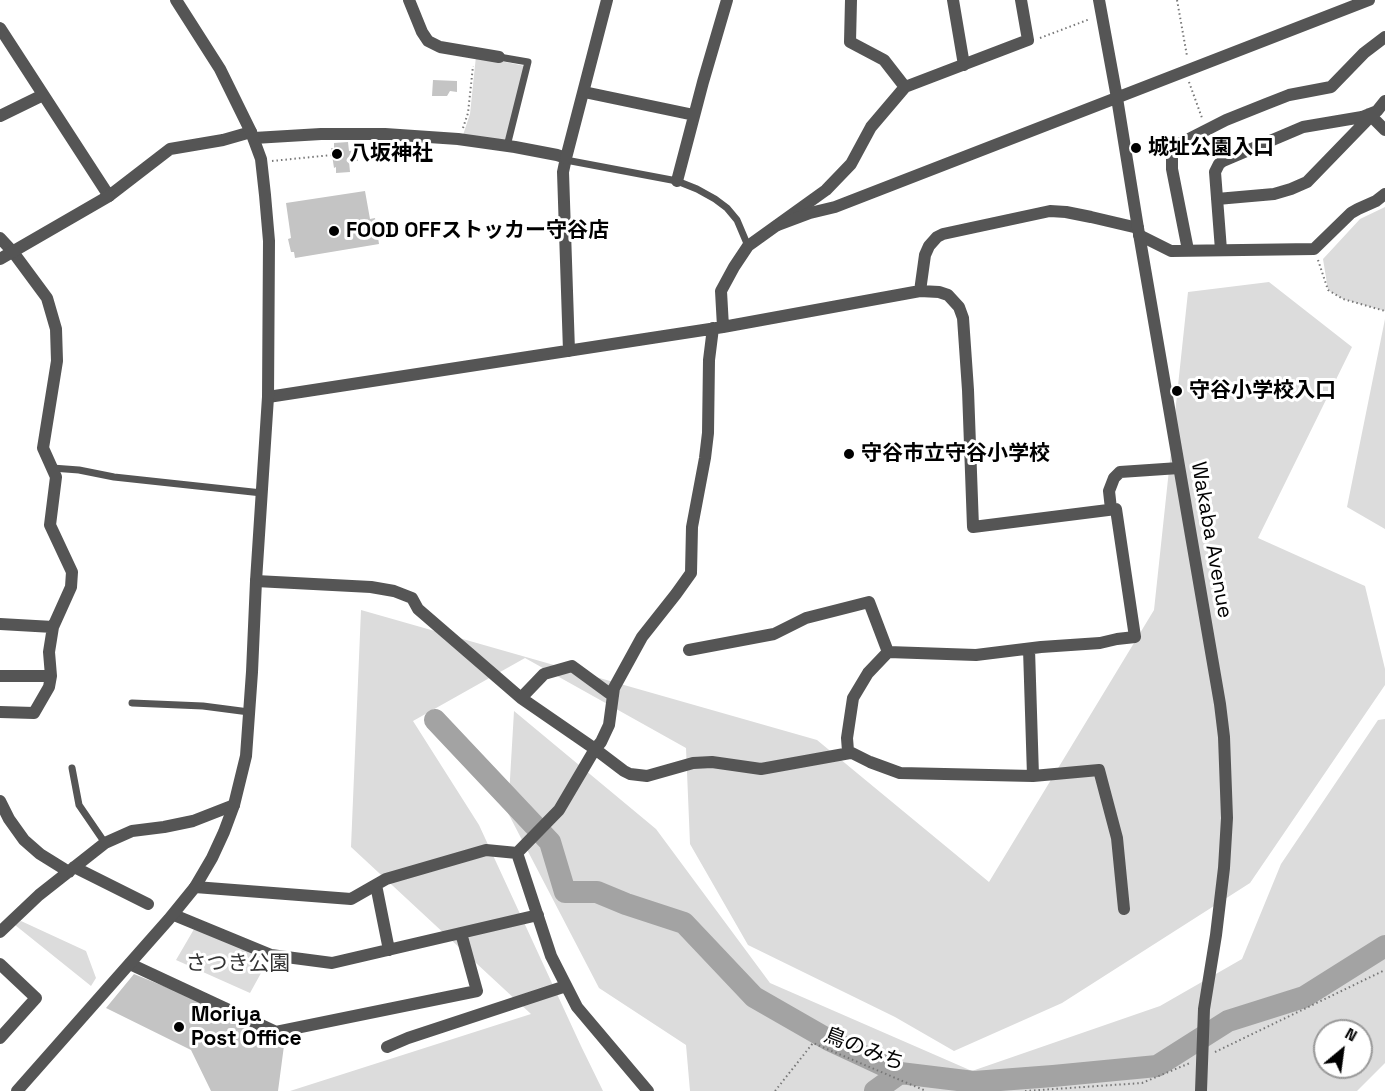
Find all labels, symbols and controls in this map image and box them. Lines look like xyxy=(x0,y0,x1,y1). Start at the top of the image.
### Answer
place label: 城址公園入口 xyxy=(1148,135,1274,161)
place label: 八坂神社 xyxy=(349,141,433,167)
marker: 城址公園入口 xyxy=(1129,141,1143,155)
marker: 八坂神社 xyxy=(330,147,344,161)
place label: FOOD OFFストッカー守谷店 xyxy=(346,218,609,244)
marker: FOOD OFFストッカー守谷店 xyxy=(327,224,341,238)
place label: 守谷小学校入口 xyxy=(1189,378,1336,404)
marker: 守谷小学校入口 xyxy=(1170,384,1184,398)
place label: 守谷市立守谷小学校 xyxy=(861,441,1050,467)
marker: 守谷市立守谷小学校 xyxy=(842,447,856,461)
street label: Wakaba Avenue xyxy=(1185,460,1237,620)
park label: さつき公園 xyxy=(186,951,290,977)
place label: Moriya Post Office xyxy=(191,1002,302,1052)
north arrow xyxy=(1313,1019,1373,1079)
marker: Moriya Post Office xyxy=(172,1020,186,1034)
street label: 鳥のみち xyxy=(820,1023,908,1077)
text: N xyxy=(1341,1023,1361,1046)

